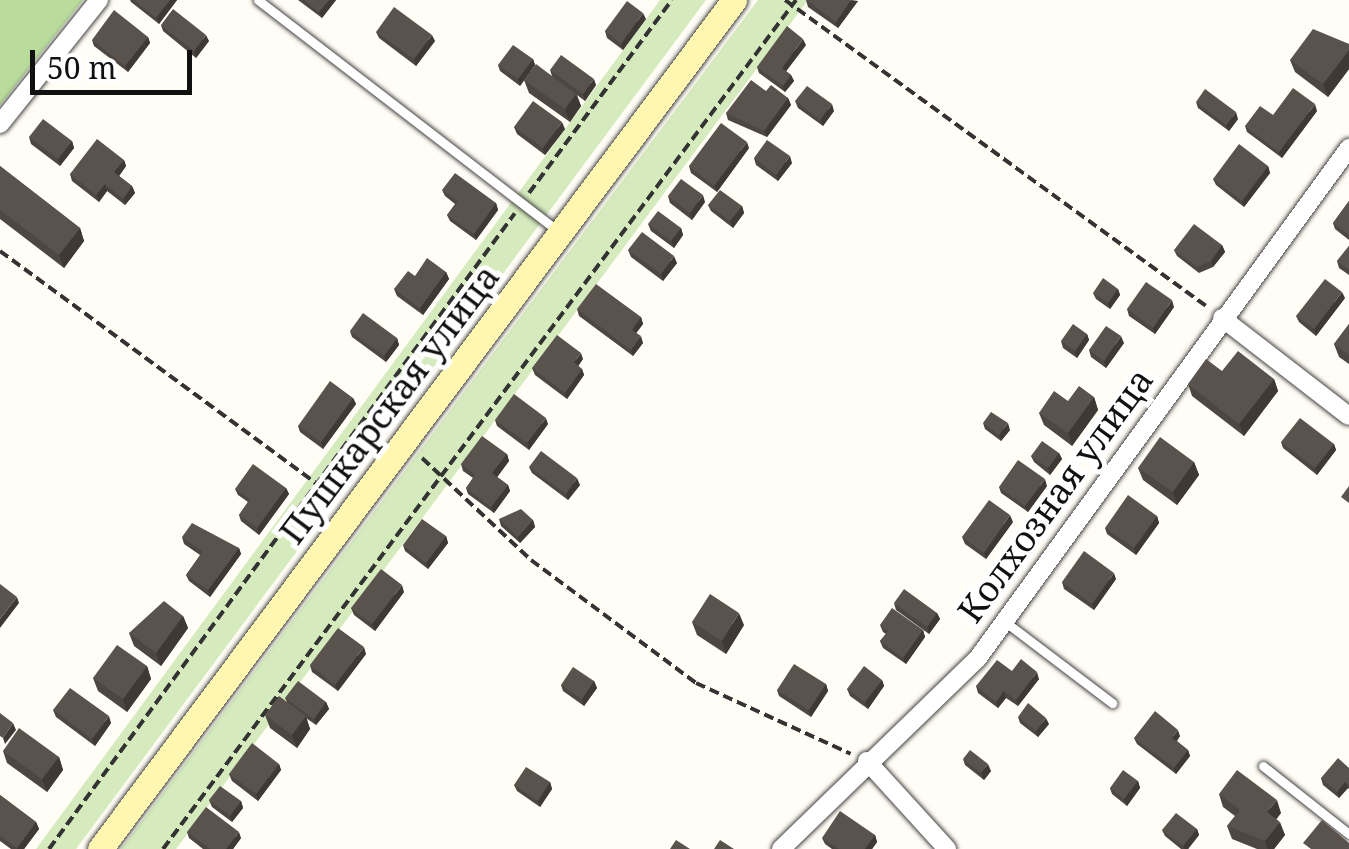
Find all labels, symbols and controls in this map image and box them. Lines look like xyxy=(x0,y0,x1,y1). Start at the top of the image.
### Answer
scale bar xyxy=(35,30,198,92)
text: 50 m xyxy=(47,47,117,88)
street label: Пушкарская улица xyxy=(270,256,508,552)
street label: Колхозная улица xyxy=(949,360,1161,630)

